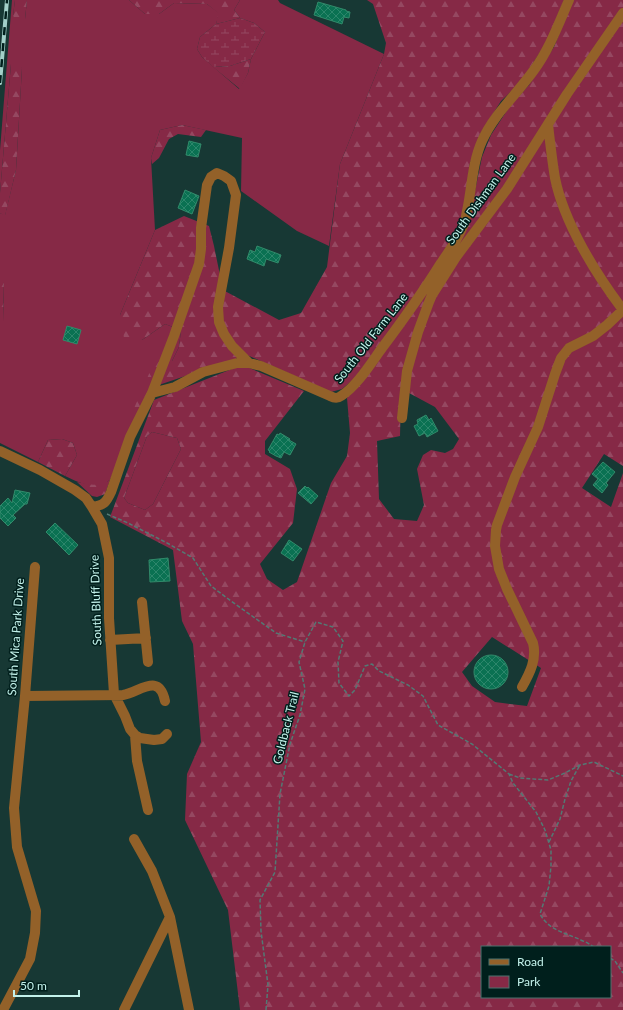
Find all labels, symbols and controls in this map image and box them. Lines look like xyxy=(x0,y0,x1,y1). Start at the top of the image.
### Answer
street label: South Dishman Lane xyxy=(443,150,519,247)
street label: South Old Farm Lane xyxy=(331,290,411,386)
street label: South Bluff Drive xyxy=(86,554,105,646)
street label: South Mica Park Drive xyxy=(4,578,27,696)
street label: Goldback Trail xyxy=(269,690,302,766)
legend xyxy=(481,946,611,998)
text: Road xyxy=(517,954,544,969)
scale bar xyxy=(14,972,79,998)
text: Park xyxy=(517,974,541,989)
text: 50 m xyxy=(20,978,47,993)

